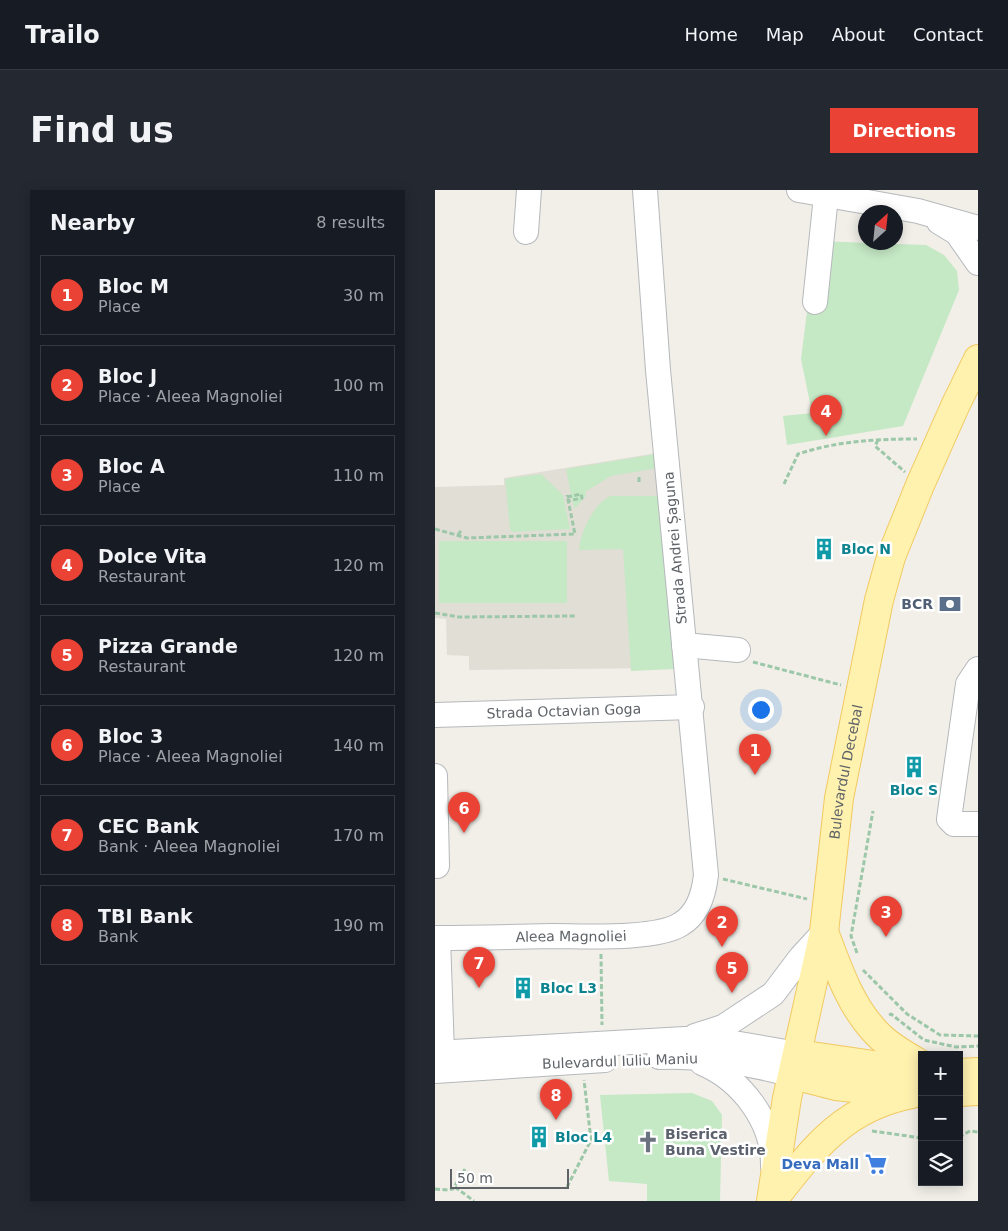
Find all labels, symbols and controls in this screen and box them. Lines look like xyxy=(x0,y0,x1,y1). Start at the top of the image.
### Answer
text: Trailo xyxy=(25,21,100,49)
text: Home xyxy=(685,24,738,45)
text: Map xyxy=(766,24,804,45)
text: About xyxy=(832,24,885,45)
text: Contact xyxy=(913,24,983,45)
button: Directions xyxy=(830,108,978,153)
text: Find us xyxy=(30,110,174,150)
north arrow xyxy=(858,205,903,250)
text: Nearby xyxy=(50,211,135,235)
text: 8 results xyxy=(316,213,385,232)
text: Bloc M xyxy=(98,275,169,297)
text: 1 xyxy=(61,286,73,305)
text: 30 m xyxy=(343,286,384,305)
text: Place xyxy=(98,297,141,316)
text: Bloc J xyxy=(98,365,157,387)
text: 2 xyxy=(61,376,73,395)
text: 100 m xyxy=(333,376,384,395)
text: Place · Aleea Magnoliei xyxy=(98,387,283,406)
pin: 4 xyxy=(810,395,842,436)
text: Bloc A xyxy=(98,455,165,477)
text: 3 xyxy=(61,466,73,485)
text: 110 m xyxy=(333,466,384,485)
street label: Strada Andrei Șaguna xyxy=(660,471,691,625)
text: Place xyxy=(98,477,141,496)
building icon: Bloc N xyxy=(811,536,837,562)
place label: Bloc N xyxy=(841,541,891,557)
text: Dolce Vita xyxy=(98,545,207,567)
text: 4 xyxy=(61,556,73,575)
text: 120 m xyxy=(333,556,384,575)
text: Restaurant xyxy=(98,567,186,586)
bank icon: BCR xyxy=(937,591,963,617)
place label: BCR xyxy=(901,596,933,612)
text: Pizza Grande xyxy=(98,635,238,657)
text: 5 xyxy=(61,646,73,665)
text: 120 m xyxy=(333,646,384,665)
text: Restaurant xyxy=(98,657,186,676)
your location xyxy=(748,697,774,723)
street label: Strada Octavian Goga xyxy=(486,701,641,721)
street label: Bulevardul Decebal xyxy=(826,703,866,840)
text: Bloc 3 xyxy=(98,725,163,747)
pin: 1 xyxy=(739,734,771,775)
text: 6 xyxy=(61,736,73,755)
text: 140 m xyxy=(333,736,384,755)
text: Place · Aleea Magnoliei xyxy=(98,747,283,766)
building icon: Bloc S xyxy=(901,754,927,780)
place label: Bloc S xyxy=(890,782,938,798)
pin: 6 xyxy=(448,792,480,833)
text: CEC Bank xyxy=(98,815,199,837)
text: 7 xyxy=(61,826,73,845)
text: 170 m xyxy=(333,826,384,845)
text: Bank · Aleea Magnoliei xyxy=(98,837,280,856)
pin: 3 xyxy=(870,896,902,937)
text: TBI Bank xyxy=(98,905,193,927)
pin: 2 xyxy=(706,906,738,947)
text: 8 xyxy=(61,916,73,935)
text: 190 m xyxy=(333,916,384,935)
text: Bank xyxy=(98,927,138,946)
street label: Aleea Magnoliei xyxy=(515,928,627,945)
pin: 7 xyxy=(463,947,495,988)
pin: 5 xyxy=(716,952,748,993)
building icon: Bloc L3 xyxy=(510,975,536,1001)
place label: Bloc L3 xyxy=(540,980,597,996)
street label: Bulevardul Iuliu Maniu xyxy=(542,1050,698,1072)
map controls xyxy=(918,1051,963,1186)
button: + xyxy=(918,1051,963,1096)
pin: 8 xyxy=(540,1079,572,1120)
button: − xyxy=(918,1096,963,1141)
building icon: Bloc L4 xyxy=(526,1124,552,1150)
place label: Biserica Buna Vestire xyxy=(665,1126,766,1158)
place label: Bloc L4 xyxy=(555,1129,612,1145)
church icon: Biserica Buna Vestire xyxy=(635,1129,661,1155)
button: layers xyxy=(918,1141,963,1186)
supermarket icon: Deva Mall xyxy=(863,1151,889,1177)
place label: Deva Mall xyxy=(781,1156,859,1172)
scale bar xyxy=(450,1166,569,1189)
text: 50 m xyxy=(457,1170,493,1186)

